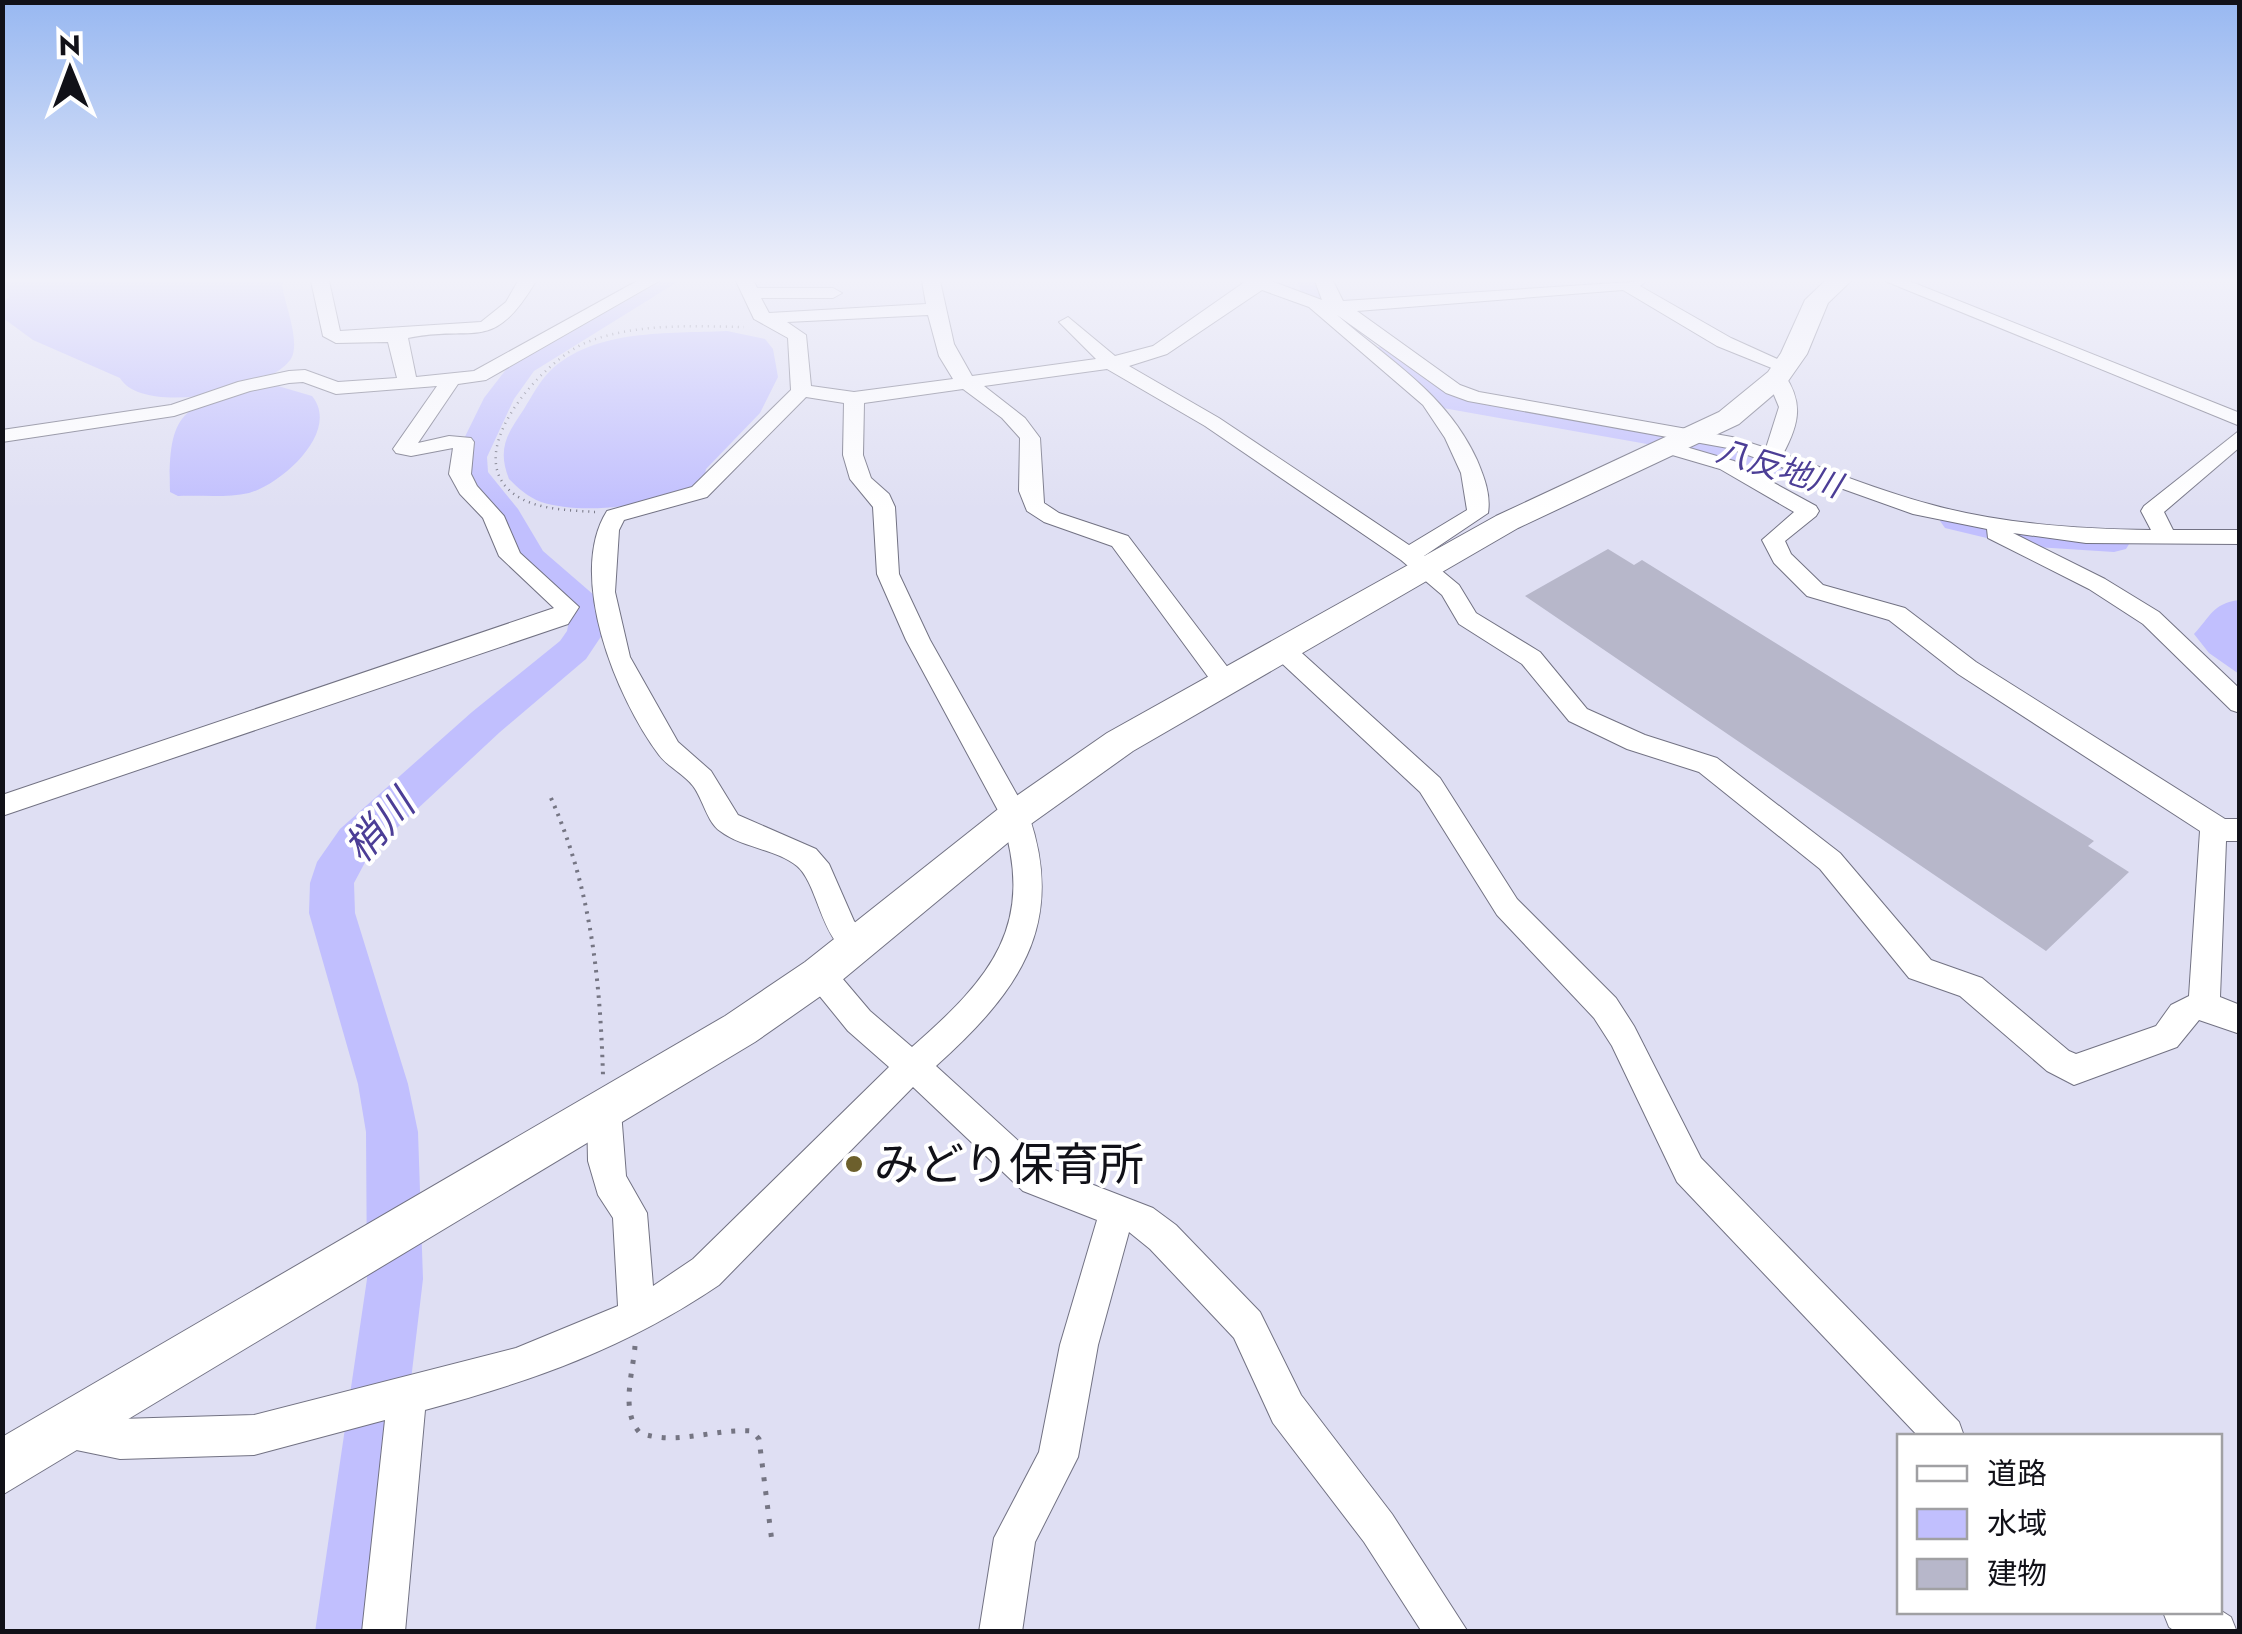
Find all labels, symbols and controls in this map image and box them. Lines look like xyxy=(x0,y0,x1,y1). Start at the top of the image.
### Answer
north arrow xyxy=(20,20,120,120)
text: N xyxy=(58,25,81,66)
water label: 八反地川 xyxy=(1711,427,1850,510)
water label: 梢川 xyxy=(331,774,430,875)
place label: みどり保育所 xyxy=(874,1132,1144,1197)
marker: みどり保育所 xyxy=(843,1153,865,1175)
legend xyxy=(1897,1434,2222,1614)
text: 道路 xyxy=(1987,1452,2047,1495)
text: 水域 xyxy=(1987,1502,2047,1545)
text: 建物 xyxy=(1987,1552,2047,1595)

